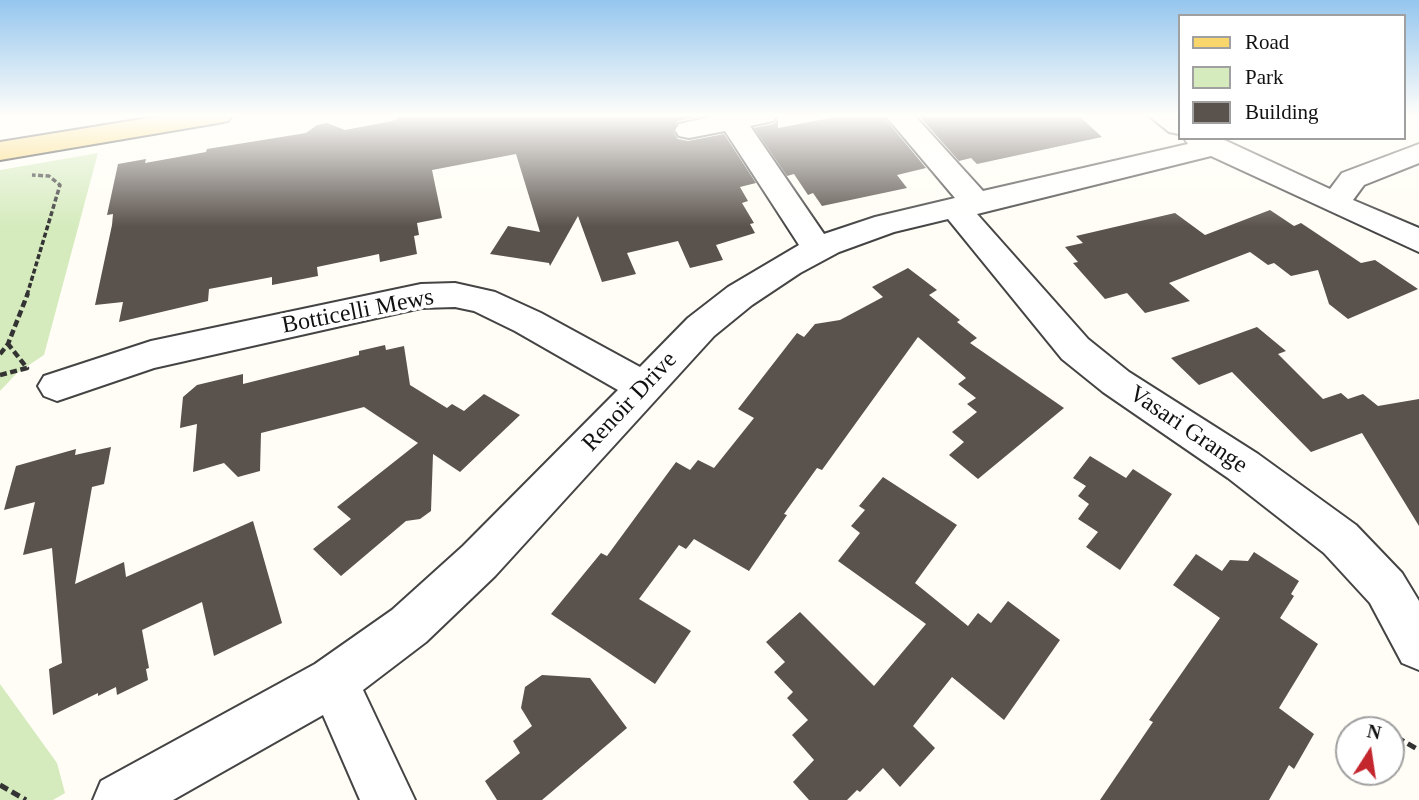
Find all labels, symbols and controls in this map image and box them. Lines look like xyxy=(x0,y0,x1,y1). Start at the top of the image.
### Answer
legend xyxy=(1178,14,1405,140)
text: Road xyxy=(1245,30,1289,54)
text: Park xyxy=(1245,65,1284,89)
text: Building xyxy=(1245,100,1319,124)
street label: Botticelli Mews xyxy=(280,283,436,341)
street label: Renoir Drive xyxy=(577,346,683,458)
street label: Vasari Grange xyxy=(1123,380,1253,480)
north arrow xyxy=(1335,716,1405,786)
text: N xyxy=(1365,720,1383,744)

